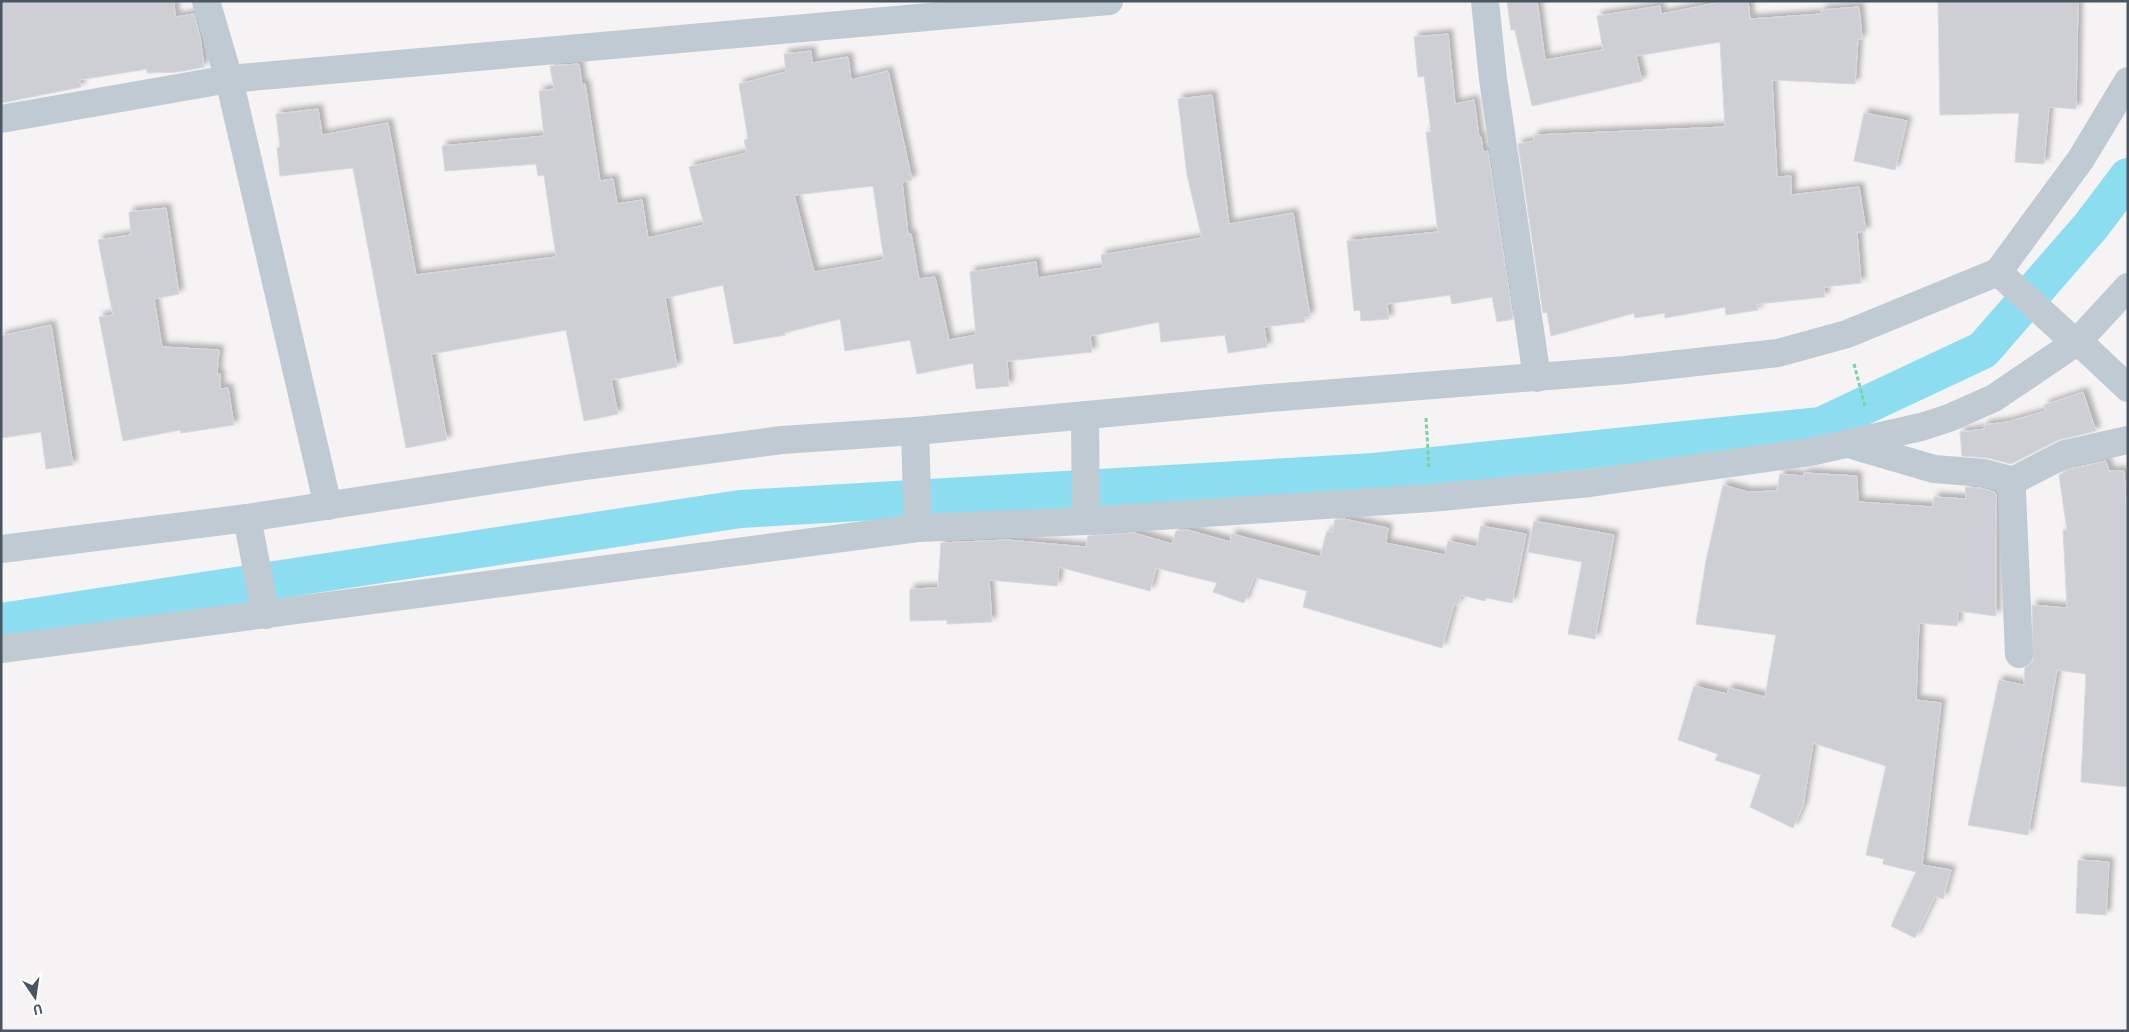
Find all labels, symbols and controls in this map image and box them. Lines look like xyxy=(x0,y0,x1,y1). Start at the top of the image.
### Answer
north arrow xyxy=(10,972,60,1022)
text: U xyxy=(32,1001,44,1019)

